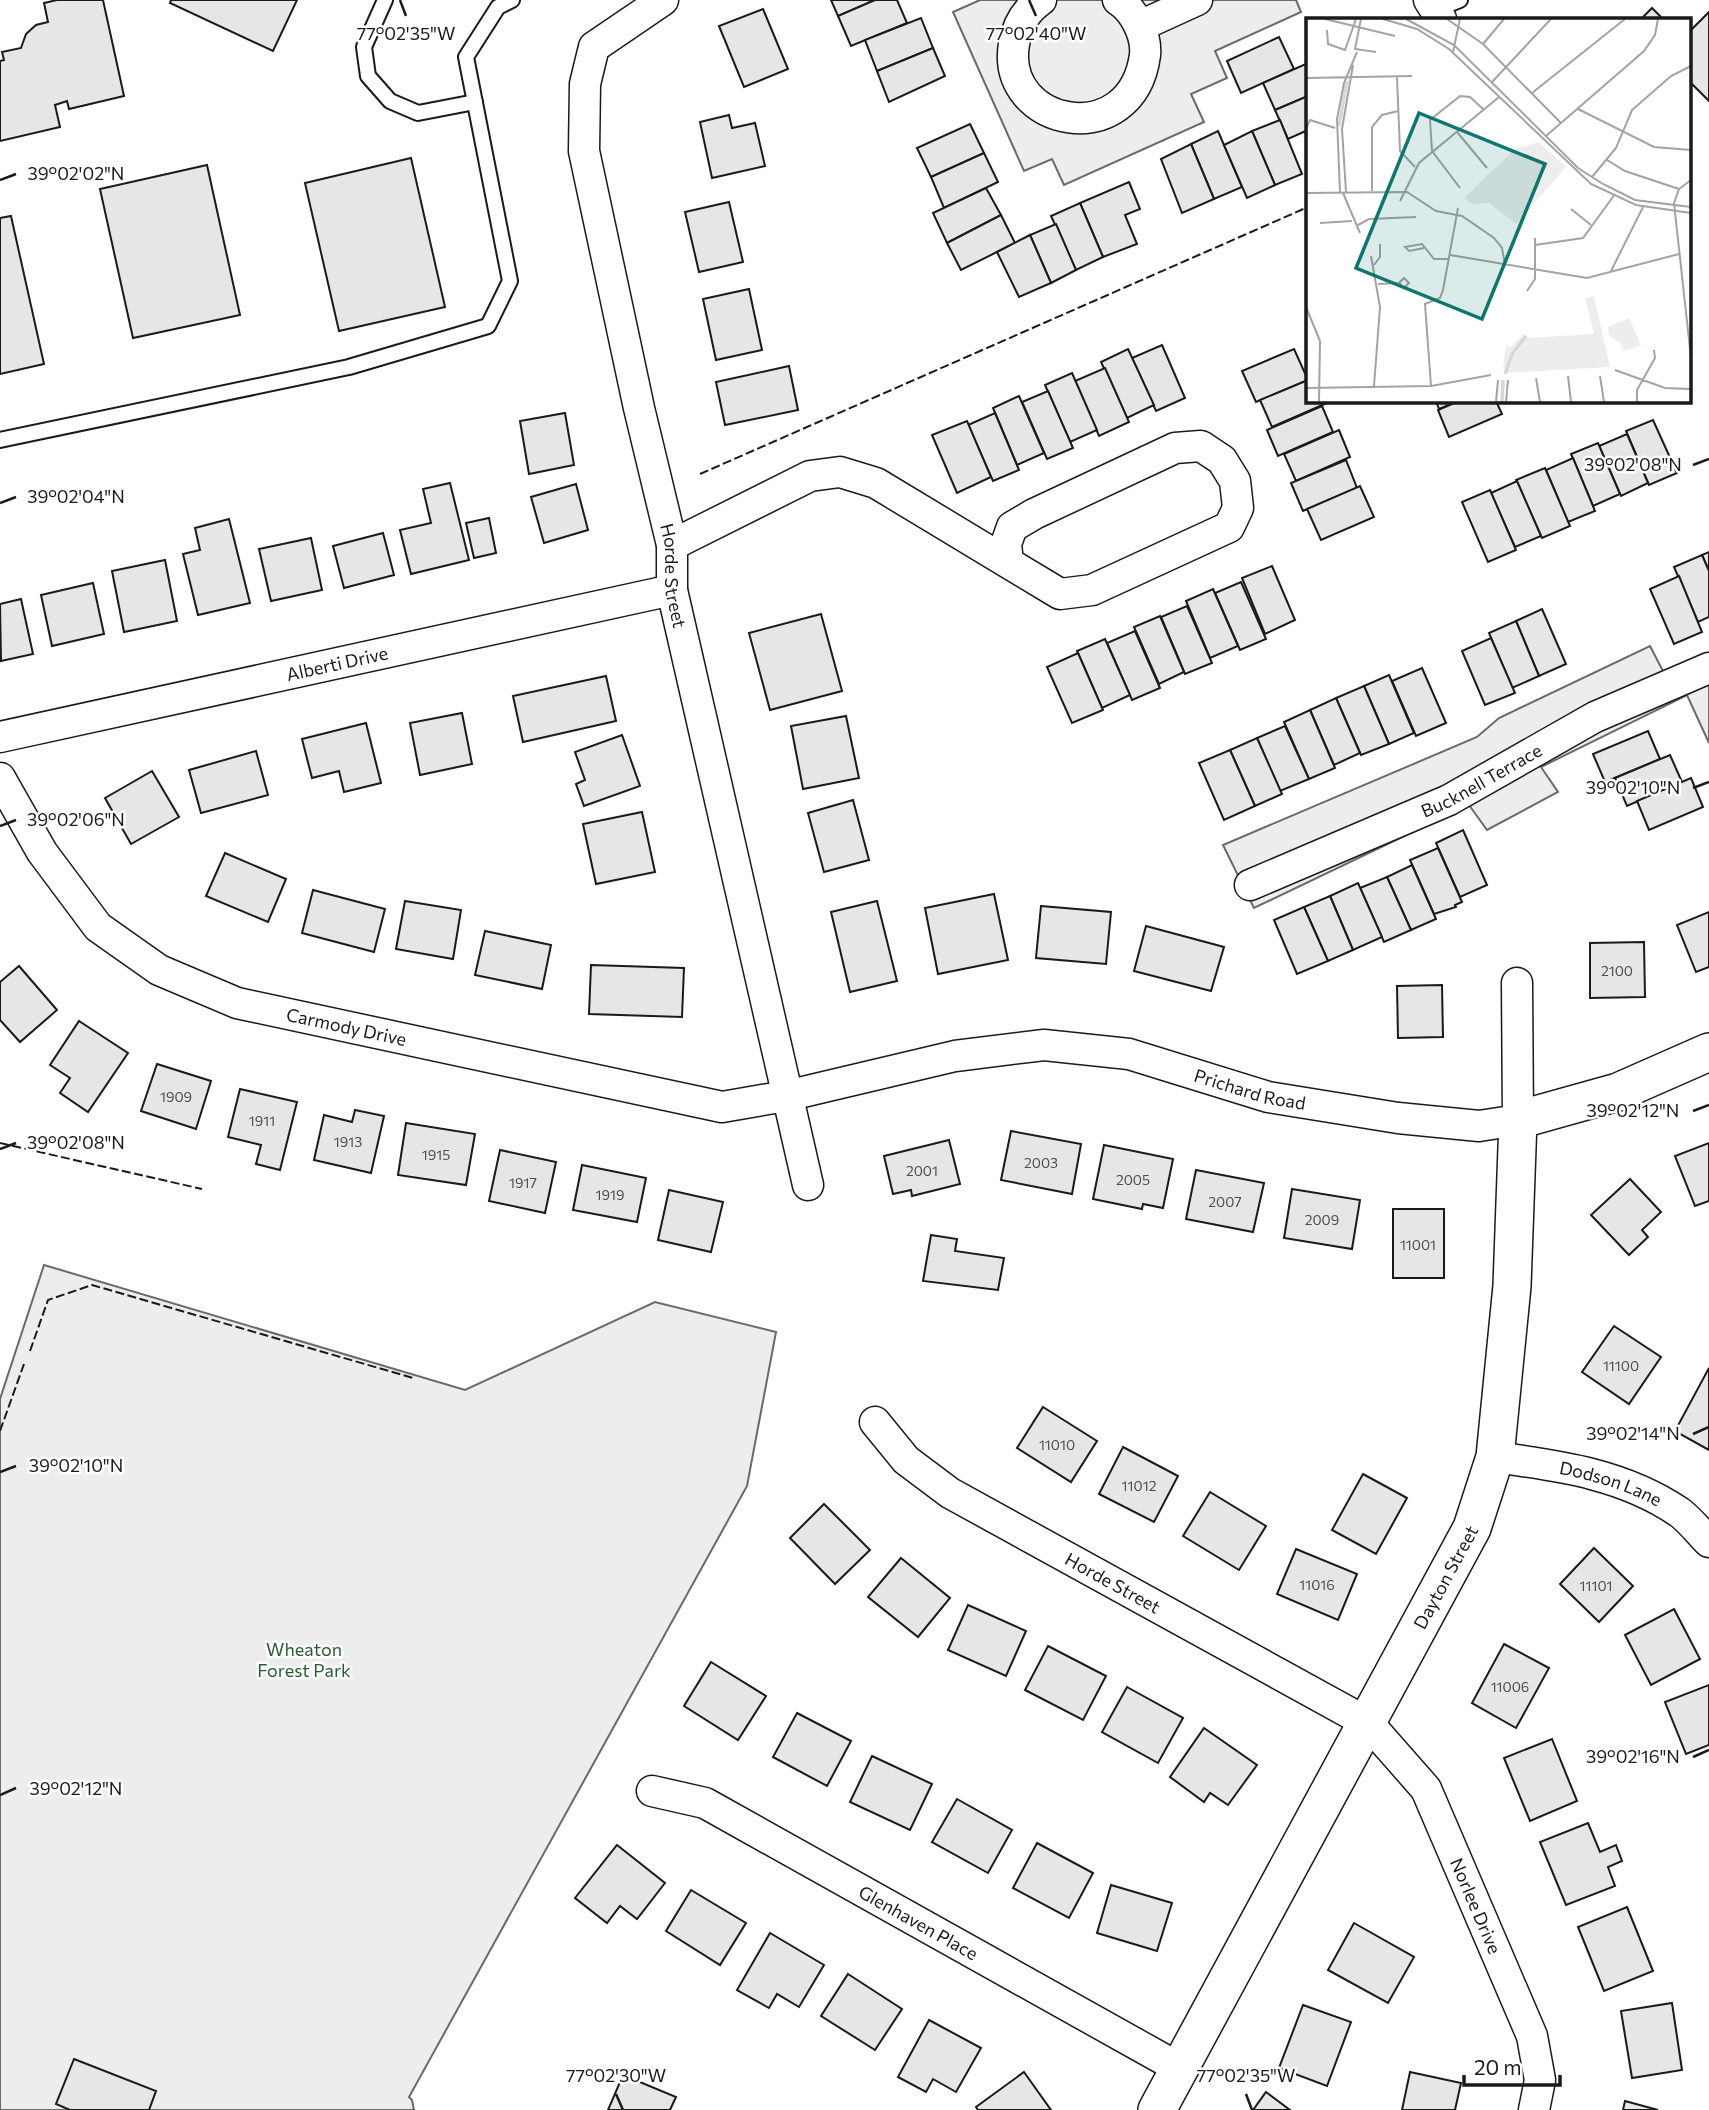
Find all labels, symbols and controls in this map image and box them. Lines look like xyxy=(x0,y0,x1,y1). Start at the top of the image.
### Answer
inset map xyxy=(1306,18,1692,402)
text: 77°02'35"W xyxy=(357,22,455,44)
text: 77°02'40"W xyxy=(986,22,1086,44)
text: 39°02'02"N xyxy=(28,162,124,184)
text: 39°02'08"N xyxy=(1584,453,1682,475)
text: 39°02'04"N xyxy=(27,485,125,507)
street label: Horde Street xyxy=(656,521,691,630)
street label: Alberti Drive xyxy=(284,641,390,685)
street label: Bucknell Terrace xyxy=(1417,739,1546,822)
text: 39°02'10"N xyxy=(1586,776,1680,798)
text: 39°02'06"N xyxy=(27,808,125,830)
house number: 2100 xyxy=(1601,962,1633,979)
street label: Carmody Drive xyxy=(284,1003,409,1050)
street label: Prichard Road xyxy=(1192,1064,1307,1114)
house number: 1909 xyxy=(160,1088,192,1105)
text: 39°02'12"N xyxy=(1587,1099,1679,1121)
house number: 1911 xyxy=(249,1112,275,1129)
text: 39°02'08"N xyxy=(27,1131,125,1153)
house number: 1913 xyxy=(334,1133,362,1150)
house number: 1915 xyxy=(422,1146,450,1163)
house number: 2003 xyxy=(1024,1154,1058,1171)
house number: 2001 xyxy=(906,1162,938,1179)
house number: 2005 xyxy=(1116,1171,1150,1188)
house number: 1917 xyxy=(509,1174,537,1191)
house number: 1919 xyxy=(596,1186,624,1203)
house number: 2007 xyxy=(1208,1193,1242,1210)
house number: 2009 xyxy=(1305,1211,1339,1228)
house number: 11001 xyxy=(1400,1236,1436,1253)
house number: 11100 xyxy=(1603,1357,1639,1374)
text: 39°02'14"N xyxy=(1586,1422,1680,1444)
house number: 11010 xyxy=(1039,1436,1075,1453)
text: 39°02'10"N xyxy=(29,1454,123,1476)
street label: Dodson Lane xyxy=(1558,1456,1666,1510)
house number: 11012 xyxy=(1122,1477,1157,1494)
street label: Dayton Street xyxy=(1409,1521,1482,1633)
street label: Horde Street xyxy=(1061,1548,1164,1618)
house number: 11016 xyxy=(1299,1576,1335,1593)
house number: 11101 xyxy=(1579,1577,1613,1594)
park label: Wheaton Forest Park xyxy=(257,1638,351,1681)
house number: 11006 xyxy=(1491,1678,1529,1695)
text: 39°02'16"N xyxy=(1586,1745,1680,1767)
text: 39°02'12"N xyxy=(30,1777,122,1799)
street label: Norlee Drive xyxy=(1446,1854,1506,1957)
street label: Glenhaven Place xyxy=(855,1880,982,1964)
scale bar xyxy=(1464,2044,1560,2088)
text: 20 m xyxy=(1474,2054,1522,2079)
text: 77°02'30"W xyxy=(566,2064,666,2086)
text: 77°02'35"W xyxy=(1197,2064,1295,2086)

